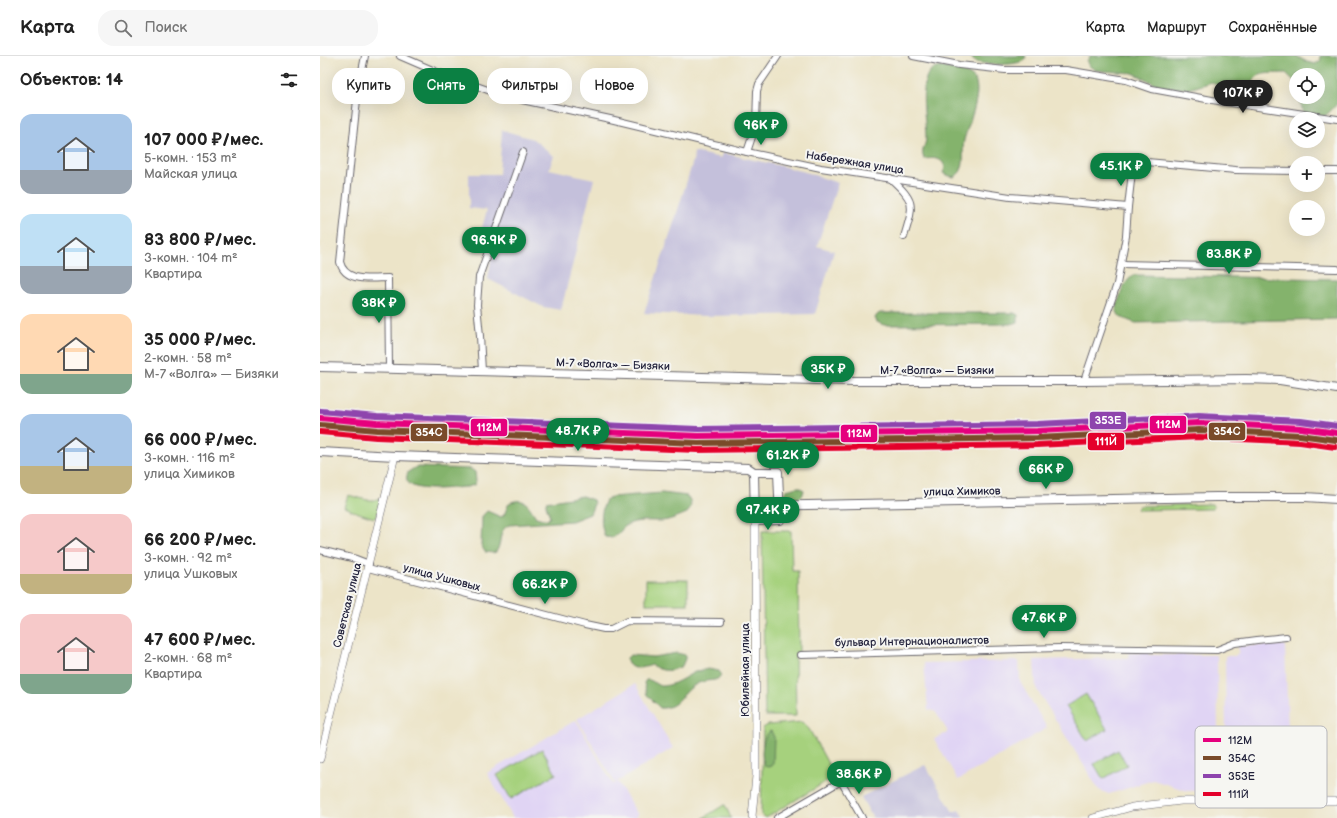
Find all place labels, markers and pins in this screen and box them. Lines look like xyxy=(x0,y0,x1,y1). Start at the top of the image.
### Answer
pin: 107K ₽ xyxy=(1210,80,1276,114)
pin: 96K ₽ xyxy=(733,112,789,146)
pin: 45.1K ₽ xyxy=(1084,153,1158,187)
pin: 96.9K ₽ xyxy=(457,227,531,261)
pin: 83.8K ₽ xyxy=(1192,241,1266,275)
pin: 38K ₽ xyxy=(351,290,407,324)
pin: 35K ₽ xyxy=(800,356,856,390)
pin: 48.7K ₽ xyxy=(541,418,615,452)
pin: 61.2K ₽ xyxy=(751,442,825,476)
pin: 66K ₽ xyxy=(1018,456,1074,490)
pin: 97.4K ₽ xyxy=(731,497,805,531)
pin: 66.2K ₽ xyxy=(508,571,582,605)
pin: 47.6K ₽ xyxy=(1007,605,1081,639)
pin: 38.6K ₽ xyxy=(822,761,896,795)

